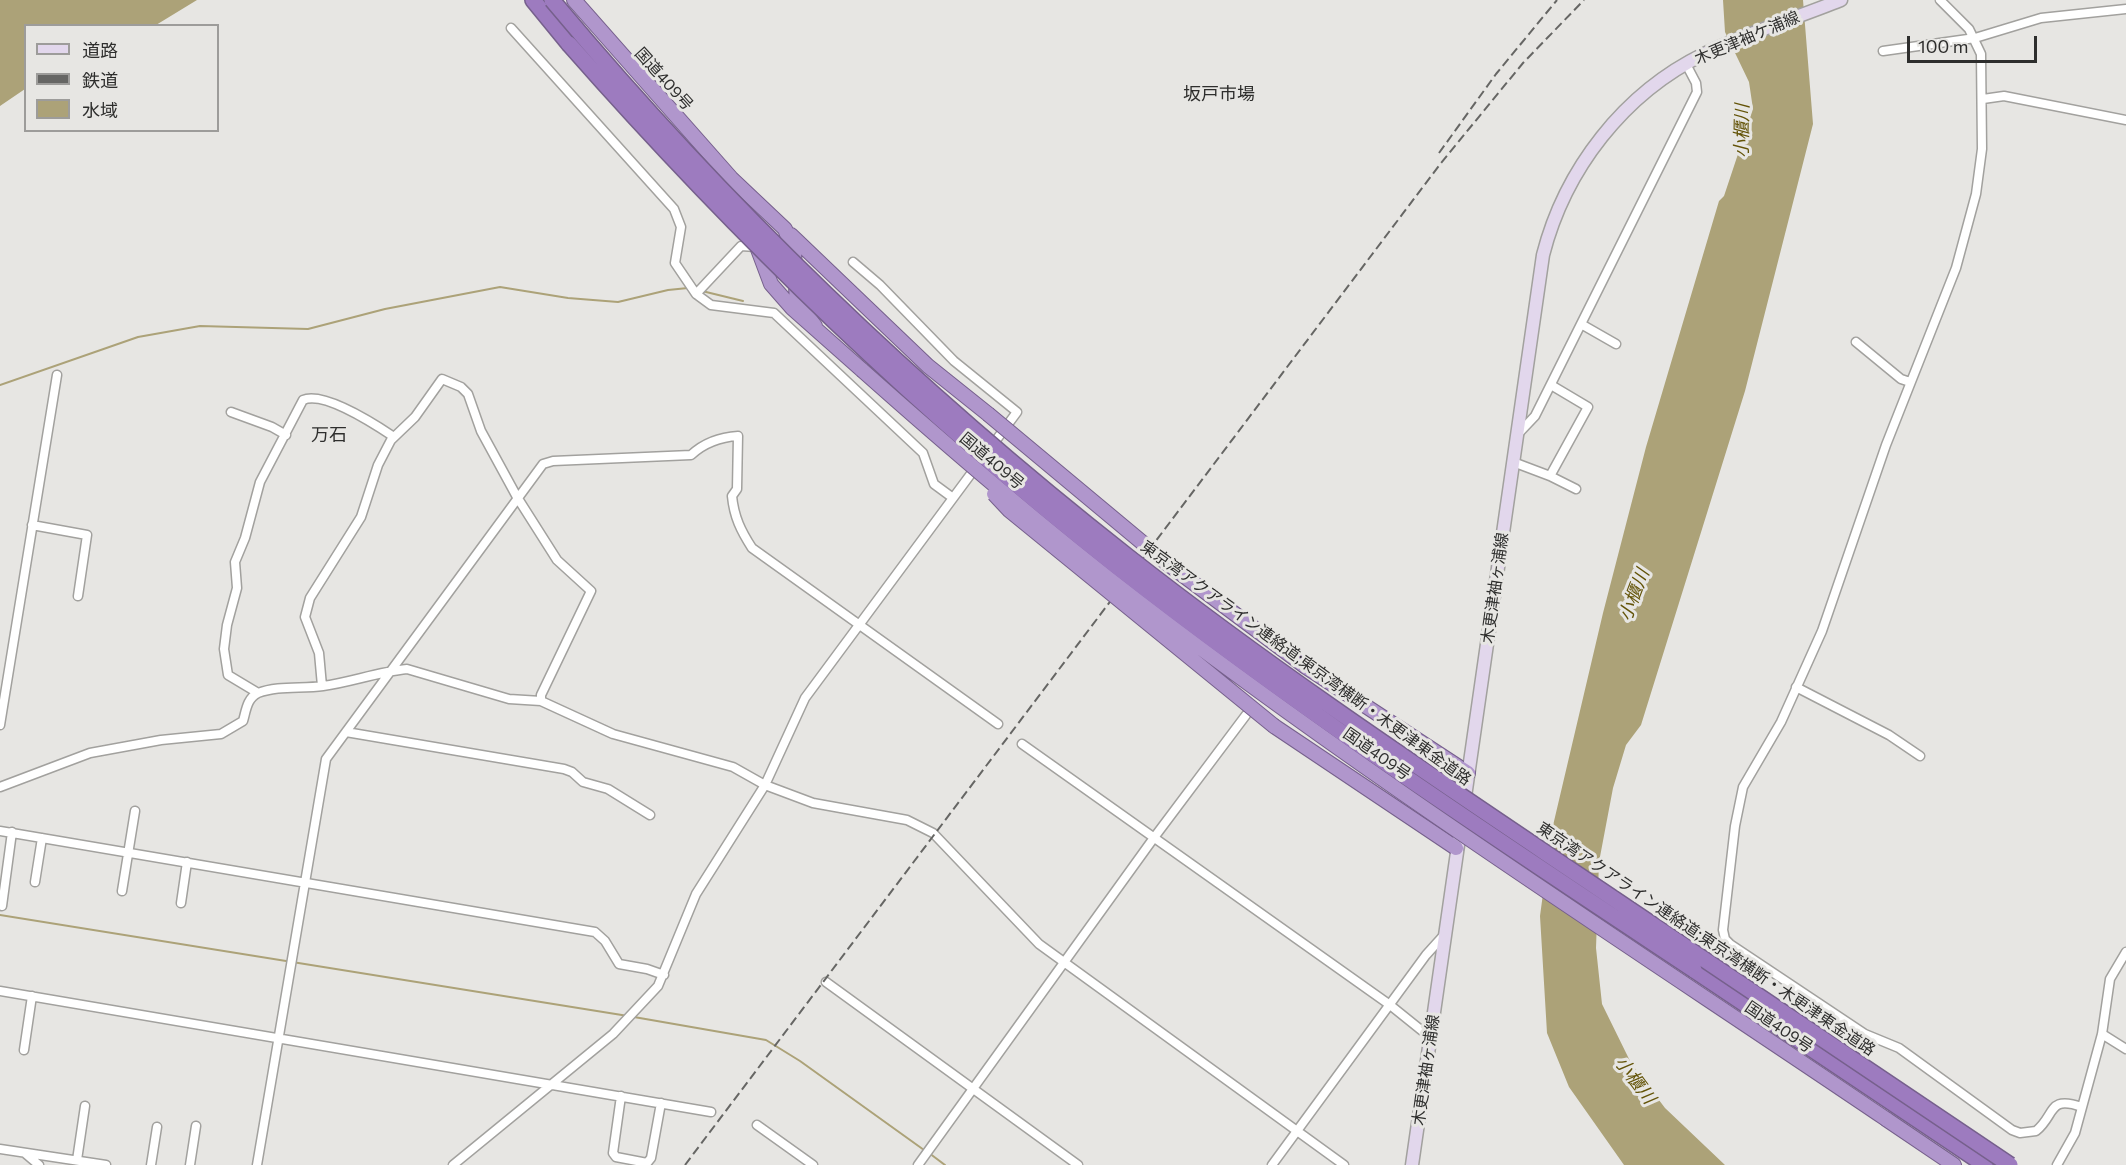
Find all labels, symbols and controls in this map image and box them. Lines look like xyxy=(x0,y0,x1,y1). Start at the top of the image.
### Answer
street label: 木更津袖ケ浦線 xyxy=(1692,7,1802,69)
legend xyxy=(24,24,219,132)
scale bar xyxy=(1910,24,2040,62)
text: 100 m xyxy=(1918,35,1968,57)
text: 道路 xyxy=(82,39,118,61)
street label: 国道409号 xyxy=(631,44,697,114)
text: 鉄道 xyxy=(82,69,118,91)
district label: 坂戸市場 xyxy=(1183,83,1255,105)
text: 水域 xyxy=(82,99,118,121)
water label: 小櫃川 xyxy=(1731,104,1753,158)
district label: 万石 xyxy=(311,424,347,446)
street label: 国道409号 xyxy=(956,429,1028,493)
street label: 木更津袖ヶ浦線 xyxy=(1478,531,1512,645)
street label: 東京湾アクアライン連絡道;東京湾横断・木更津東金道路 xyxy=(1137,537,1475,789)
water label: 小櫃川 xyxy=(1614,566,1654,624)
street label: 国道409号 xyxy=(1340,724,1414,784)
street label: 東京湾アクアライン連絡道;東京湾横断・木更津東金道路 xyxy=(1533,818,1879,1060)
street label: 国道409号 xyxy=(1741,997,1817,1057)
street label: 木更津袖ヶ浦線 xyxy=(1409,1013,1443,1127)
water label: 小櫃川 xyxy=(1610,1052,1660,1108)

